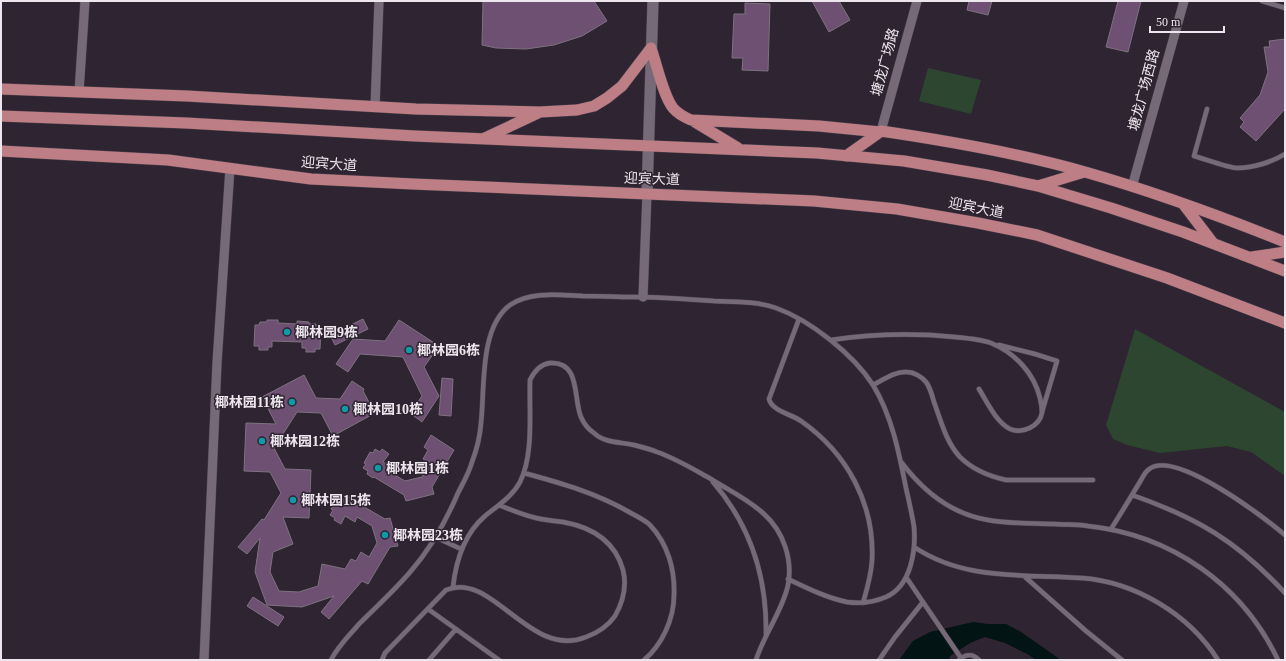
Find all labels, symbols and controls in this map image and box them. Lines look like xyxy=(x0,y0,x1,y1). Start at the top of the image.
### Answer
scale bar xyxy=(1150,8,1224,34)
text: 50 m xyxy=(1156,15,1181,29)
street label: 塘龙广场路 xyxy=(868,26,901,98)
street label: 塘龙广场西路 xyxy=(1125,47,1162,133)
street label: 迎宾大道 xyxy=(301,155,357,173)
street label: 迎宾大道 xyxy=(624,171,680,187)
street label: 迎宾大道 xyxy=(947,195,1005,221)
place label: 椰林园9栋 xyxy=(295,324,358,340)
marker: 椰林园9栋 xyxy=(282,327,292,337)
place label: 椰林园6栋 xyxy=(417,342,480,358)
marker: 椰林园6栋 xyxy=(404,345,414,355)
place label: 椰林园11栋 xyxy=(215,394,284,410)
marker: 椰林园11栋 xyxy=(287,397,297,407)
place label: 椰林园10栋 xyxy=(353,401,423,417)
marker: 椰林园10栋 xyxy=(340,404,350,414)
place label: 椰林园12栋 xyxy=(270,433,340,449)
marker: 椰林园12栋 xyxy=(257,436,267,446)
place label: 椰林园1栋 xyxy=(386,460,449,476)
marker: 椰林园1栋 xyxy=(373,463,383,473)
place label: 椰林园15栋 xyxy=(301,492,371,508)
marker: 椰林园15栋 xyxy=(288,495,298,505)
place label: 椰林园23栋 xyxy=(393,527,463,543)
marker: 椰林园23栋 xyxy=(380,530,390,540)

